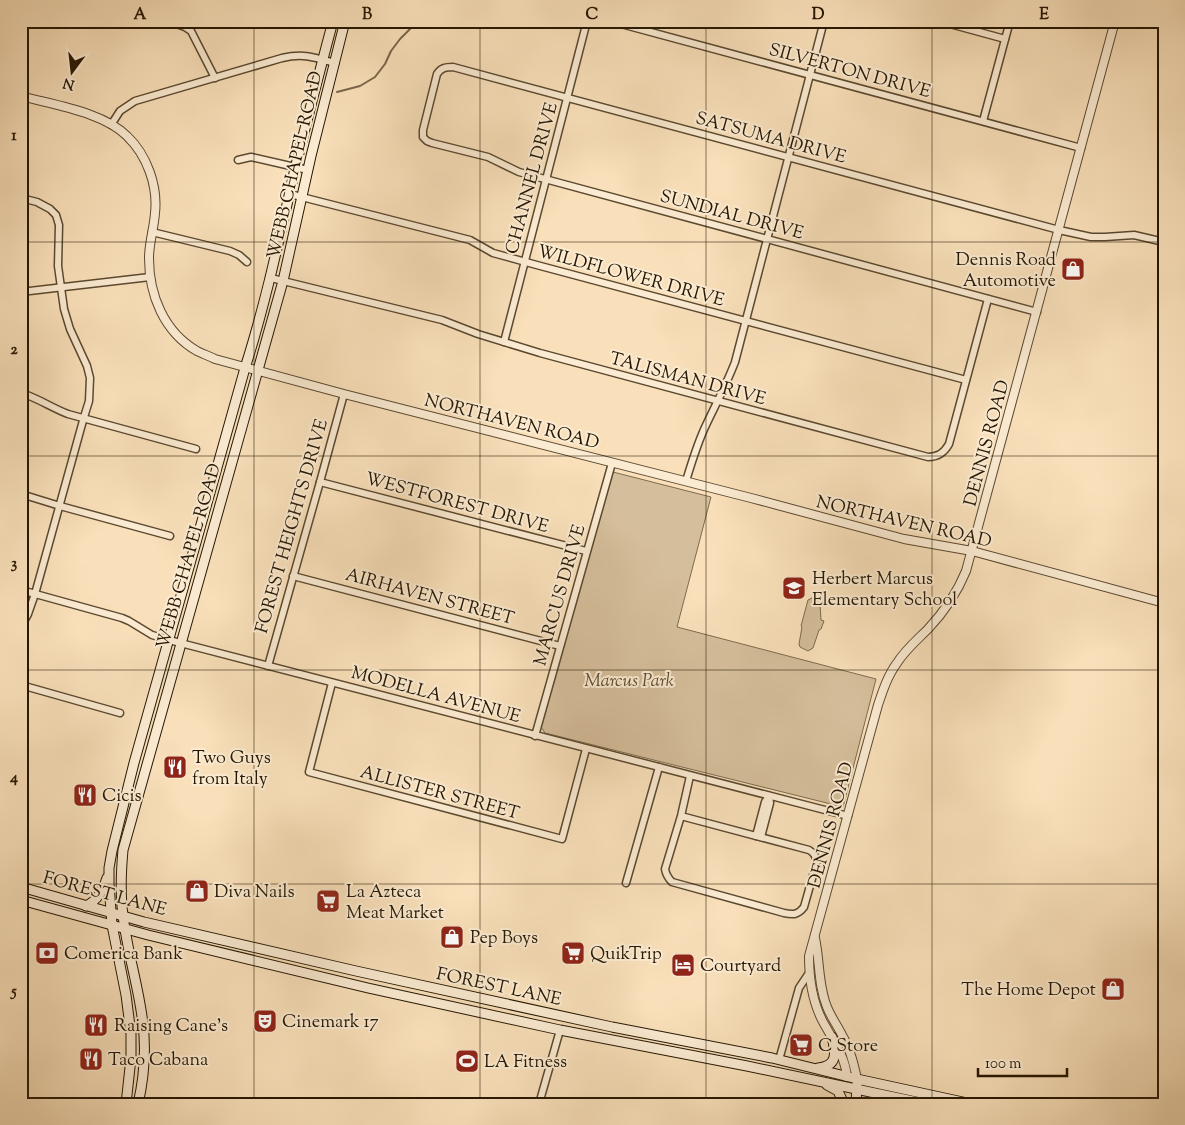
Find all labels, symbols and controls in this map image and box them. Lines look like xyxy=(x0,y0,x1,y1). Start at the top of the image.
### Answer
text: A xyxy=(134,4,147,27)
text: B xyxy=(362,4,372,27)
text: C xyxy=(586,4,599,27)
text: D xyxy=(812,4,825,27)
text: E xyxy=(1039,4,1049,27)
street label: SILVERTON DRIVE xyxy=(766,38,933,106)
north arrow xyxy=(48,48,98,98)
street label: WEBB CHAPEL ROAD xyxy=(262,69,330,262)
text: N xyxy=(61,72,77,94)
street label: CHANNEL DRIVE xyxy=(500,100,566,257)
street label: SATSUMA DRIVE xyxy=(692,106,849,172)
text: 1 xyxy=(11,125,17,148)
street label: SUNDIAL DRIVE xyxy=(657,184,806,248)
street label: WILDFLOWER DRIVE xyxy=(534,239,727,314)
place label: Dennis Road Automotive xyxy=(956,248,1056,295)
shop icon: Dennis Road Automotive xyxy=(1060,256,1086,282)
text: 2 xyxy=(10,339,18,362)
street label: TALISMAN DRIVE xyxy=(606,347,769,413)
street label: DENNIS ROAD xyxy=(959,377,1017,510)
street label: NORTHAVEN ROAD xyxy=(421,389,602,457)
street label: FOREST HEIGHTS DRIVE xyxy=(250,416,336,637)
street label: WEBB CHAPEL ROAD xyxy=(151,461,229,653)
street label: WESTFOREST DRIVE xyxy=(362,467,551,541)
street label: NORTHAVEN ROAD xyxy=(813,490,994,556)
street label: MARCUS DRIVE xyxy=(528,522,594,669)
text: 3 xyxy=(11,553,18,576)
street label: AIRHAVEN STREET xyxy=(342,563,517,633)
place label: Herbert Marcus Elementary School xyxy=(812,567,957,614)
school or university icon: Herbert Marcus Elementary School xyxy=(781,575,807,601)
street label: MODELLA AVENUE xyxy=(348,661,523,731)
park label: Marcus Park xyxy=(584,669,674,695)
place label: Two Guys from Italy xyxy=(192,746,271,793)
restaurant icon: Two Guys from Italy xyxy=(162,754,188,780)
street label: DENNIS ROAD xyxy=(803,759,861,892)
street label: ALLISTER STREET xyxy=(357,760,522,828)
text: 4 xyxy=(9,767,18,790)
restaurant icon: Cicis xyxy=(72,782,98,808)
place label: Cicis xyxy=(102,784,142,810)
street label: FOREST LANE xyxy=(40,866,169,924)
shop icon: Diva Nails xyxy=(184,878,210,904)
place label: Diva Nails xyxy=(214,880,295,906)
place label: La Azteca Meat Market xyxy=(346,880,444,927)
supermarket icon: La Azteca Meat Market xyxy=(315,888,341,914)
shop icon: Pep Boys xyxy=(439,924,465,950)
place label: Pep Boys xyxy=(470,926,538,952)
bank icon: Comerica Bank xyxy=(34,940,60,966)
supermarket icon: QuikTrip xyxy=(560,940,586,966)
place label: Comerica Bank xyxy=(64,942,183,968)
place label: QuikTrip xyxy=(590,942,662,968)
hotel icon: Courtyard xyxy=(670,952,696,978)
place label: Courtyard xyxy=(700,954,781,980)
street label: FOREST LANE xyxy=(434,962,564,1014)
shop icon: The Home Depot xyxy=(1100,976,1126,1002)
place label: The Home Depot xyxy=(961,978,1096,1004)
text: 5 xyxy=(9,981,17,1004)
theatre icon: Cinemark 17 xyxy=(252,1008,278,1034)
place label: Cinemark 17 xyxy=(282,1010,379,1036)
restaurant icon: Raising Cane's xyxy=(83,1012,109,1038)
place label: Raising Cane's xyxy=(114,1014,228,1040)
supermarket icon: C Store xyxy=(788,1032,814,1058)
place label: C Store xyxy=(818,1034,878,1060)
scale bar xyxy=(978,1045,1066,1077)
restaurant icon: Taco Cabana xyxy=(78,1046,104,1072)
place label: Taco Cabana xyxy=(108,1048,208,1074)
sports icon: LA Fitness xyxy=(454,1048,480,1074)
place label: LA Fitness xyxy=(484,1050,567,1076)
text: 100 m xyxy=(985,1054,1022,1075)

